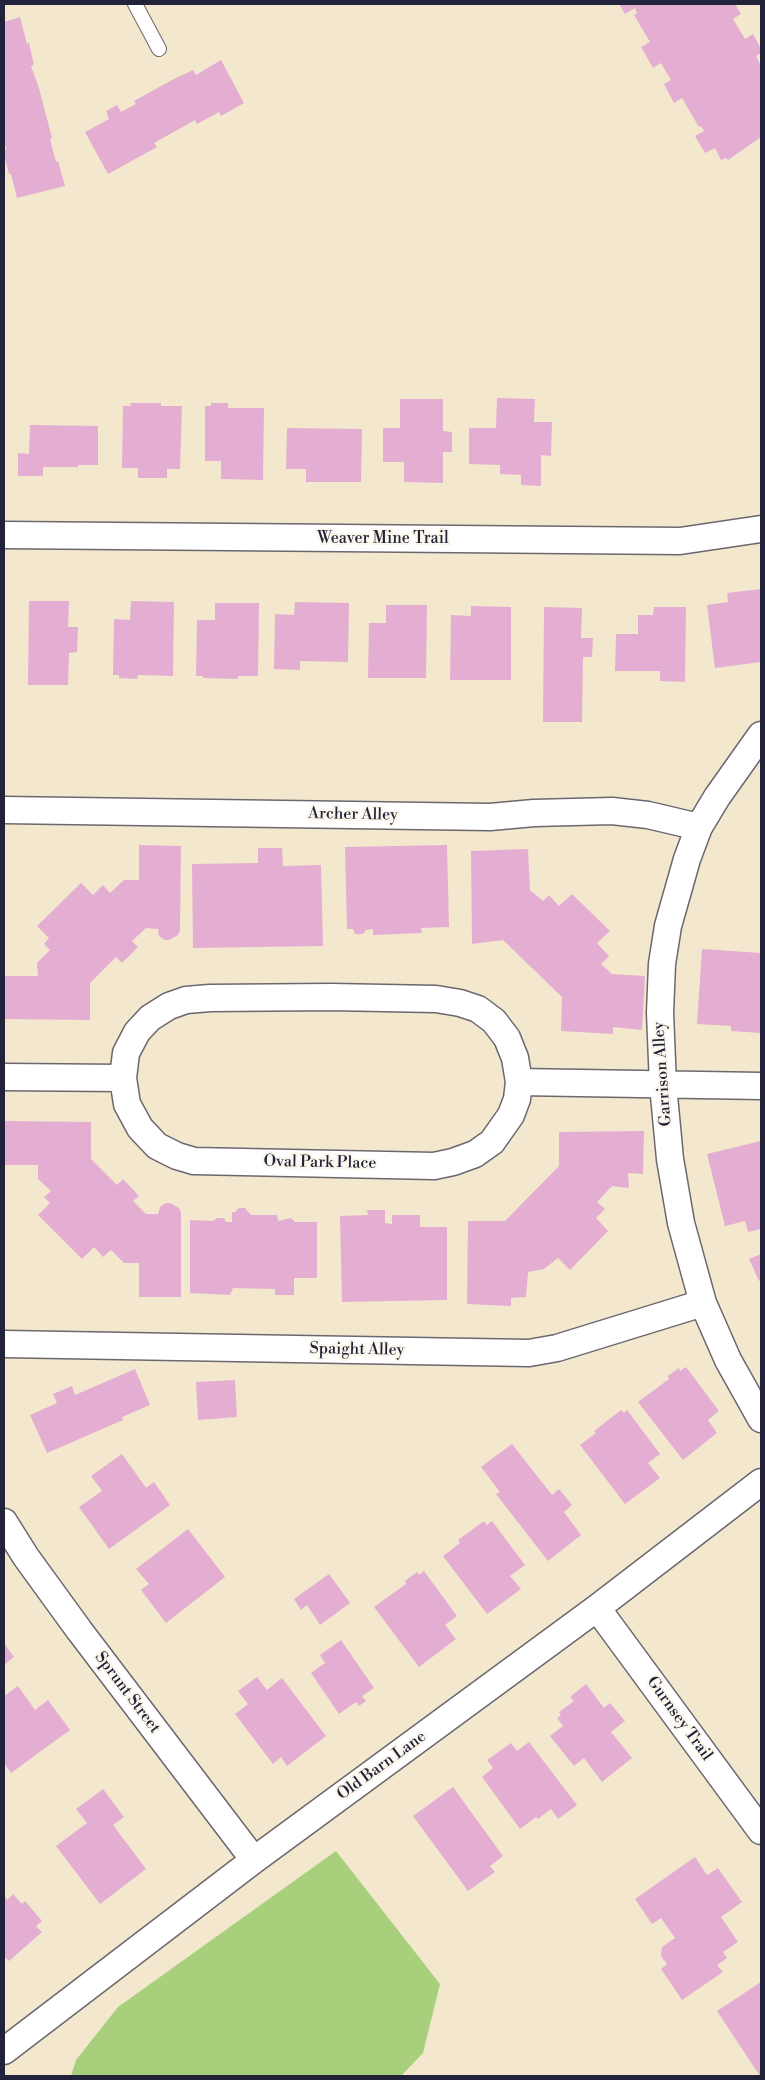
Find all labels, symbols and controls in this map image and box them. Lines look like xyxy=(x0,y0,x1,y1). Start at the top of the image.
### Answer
street label: Weaver Mine Trail xyxy=(317,529,449,549)
street label: Archer Alley xyxy=(308,805,398,825)
street label: Garrison Alley xyxy=(650,1021,676,1127)
street label: Oval Park Place xyxy=(263,1152,377,1174)
street label: Spaight Alley xyxy=(309,1340,405,1360)
street label: Sprunt Street xyxy=(90,1649,164,1737)
street label: Gurnsey Trail xyxy=(642,1673,716,1765)
street label: Old Barn Lane xyxy=(334,1727,430,1805)

